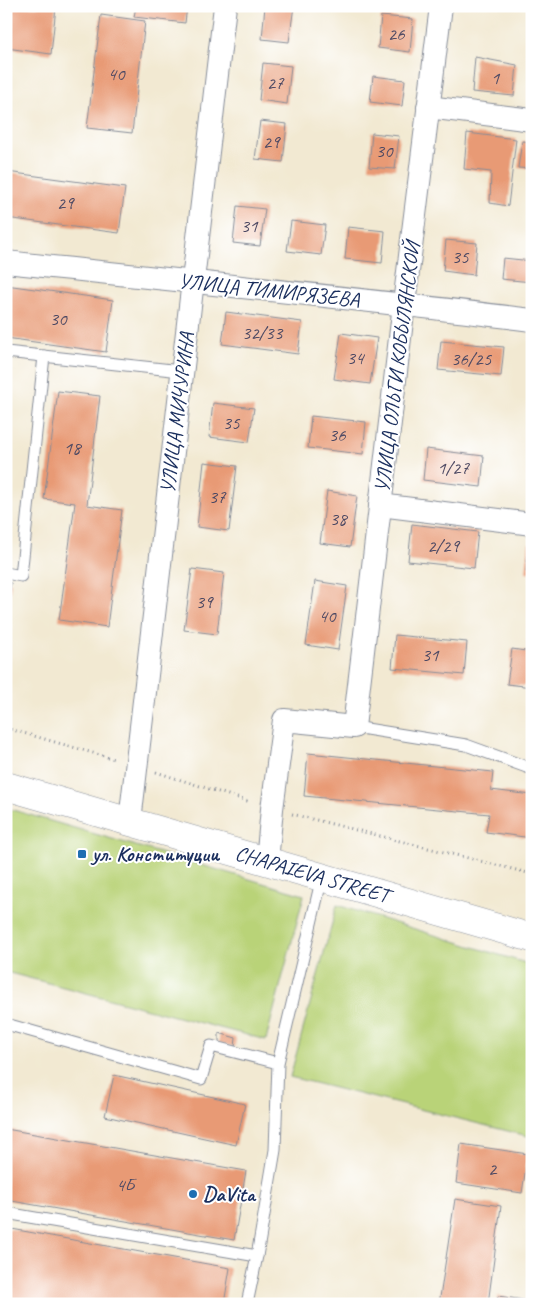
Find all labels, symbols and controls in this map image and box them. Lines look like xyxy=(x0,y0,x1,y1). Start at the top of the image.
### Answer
house number: 26 xyxy=(387,22,406,46)
house number: 40 xyxy=(107,62,126,86)
house number: 1 xyxy=(491,66,501,90)
house number: 27 xyxy=(266,71,285,95)
house number: 29 xyxy=(262,130,281,154)
house number: 30 xyxy=(375,139,394,163)
house number: 29 xyxy=(56,191,75,215)
house number: 31 xyxy=(240,214,259,238)
street label: УЛИЦА ОЛЬГИ КОБЫЛЯНСКОЙ xyxy=(369,237,426,494)
house number: 35 xyxy=(451,245,470,269)
street label: УЛИЦА ТИМИРЯЗЕВА xyxy=(177,268,361,312)
house number: 30 xyxy=(49,307,68,331)
house number: 32/33 xyxy=(242,321,284,345)
street label: УЛИЦА МИЧУРИНА xyxy=(154,330,200,495)
house number: 34 xyxy=(346,346,366,370)
house number: 36/25 xyxy=(451,347,493,371)
house number: 35 xyxy=(222,411,241,435)
house number: 36 xyxy=(328,423,347,447)
house number: 18 xyxy=(63,436,83,460)
house number: 1/27 xyxy=(437,456,470,480)
house number: 37 xyxy=(208,485,227,509)
house number: 38 xyxy=(329,507,349,531)
house number: 2/29 xyxy=(427,534,460,558)
house number: 39 xyxy=(195,590,214,614)
house number: 40 xyxy=(318,604,337,628)
house number: 31 xyxy=(421,643,440,667)
street label: CHAPAIEVA STREET xyxy=(232,840,397,910)
place label: ул. Конституции xyxy=(90,841,221,867)
marker: ул. Конституции xyxy=(76,848,88,860)
house number: 2 xyxy=(488,1157,498,1181)
house number: 4Б xyxy=(116,1173,137,1197)
place label: DaVita xyxy=(203,1181,257,1207)
marker: DaVita xyxy=(187,1188,199,1200)

